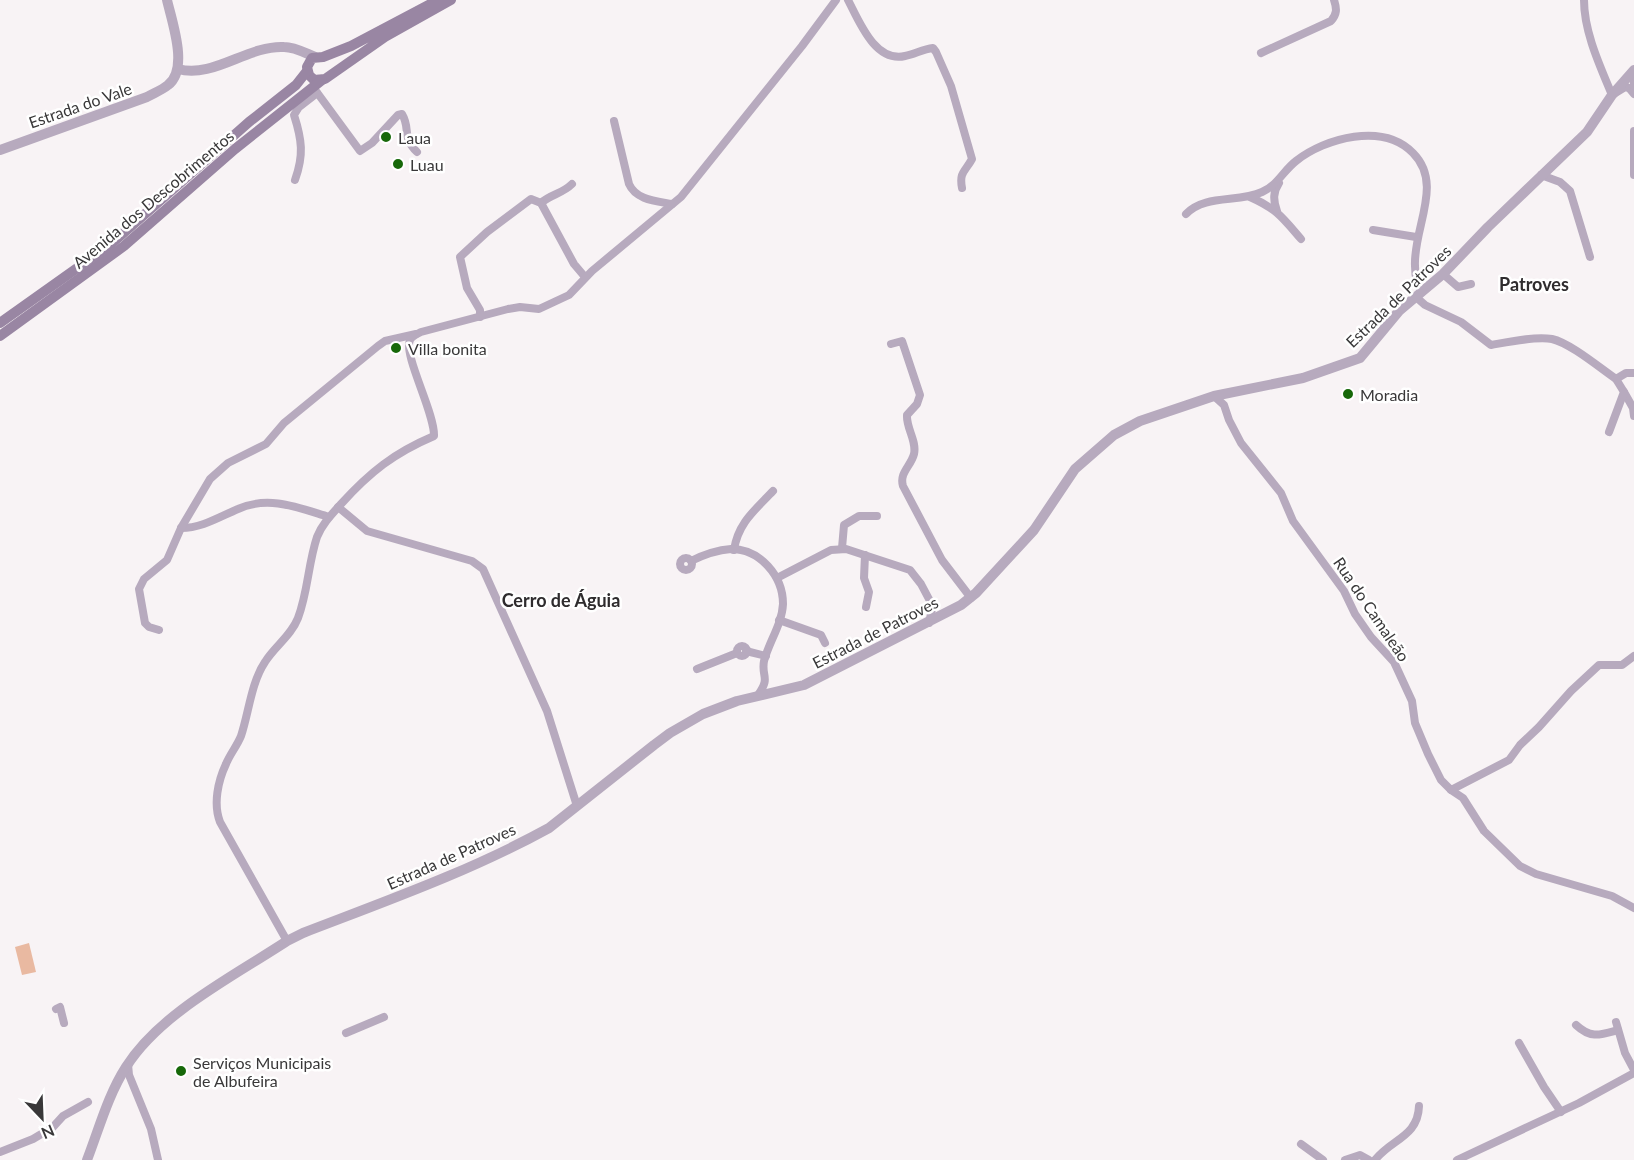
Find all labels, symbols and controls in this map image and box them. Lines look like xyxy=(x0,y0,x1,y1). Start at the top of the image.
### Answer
street label: Estrada do Vale xyxy=(26,78,134,132)
street label: Avenida dos Descobrimentos xyxy=(69,126,237,272)
place label: Laua xyxy=(398,128,431,147)
marker: Laua xyxy=(379,130,393,144)
place label: Luau xyxy=(410,155,444,174)
marker: Luau xyxy=(391,157,405,171)
street label: Estrada de Patroves xyxy=(1342,241,1455,351)
district label: Patroves xyxy=(1499,273,1569,295)
place label: Villa bonita xyxy=(408,339,487,358)
marker: Villa bonita xyxy=(389,341,403,355)
place label: Moradia xyxy=(1360,385,1418,404)
marker: Moradia xyxy=(1341,387,1355,401)
street label: Rua do Camaleão xyxy=(1330,553,1414,665)
district label: Cerro de Águia xyxy=(502,589,620,611)
street label: Estrada de Patroves xyxy=(809,592,941,672)
street label: Estrada de Patroves xyxy=(384,819,518,893)
place label: Serviços Municipais de Albufeira xyxy=(193,1053,331,1090)
marker: Serviços Municipais de Albufeira xyxy=(174,1064,188,1078)
north arrow xyxy=(12,1088,72,1148)
text: N xyxy=(39,1121,57,1143)

